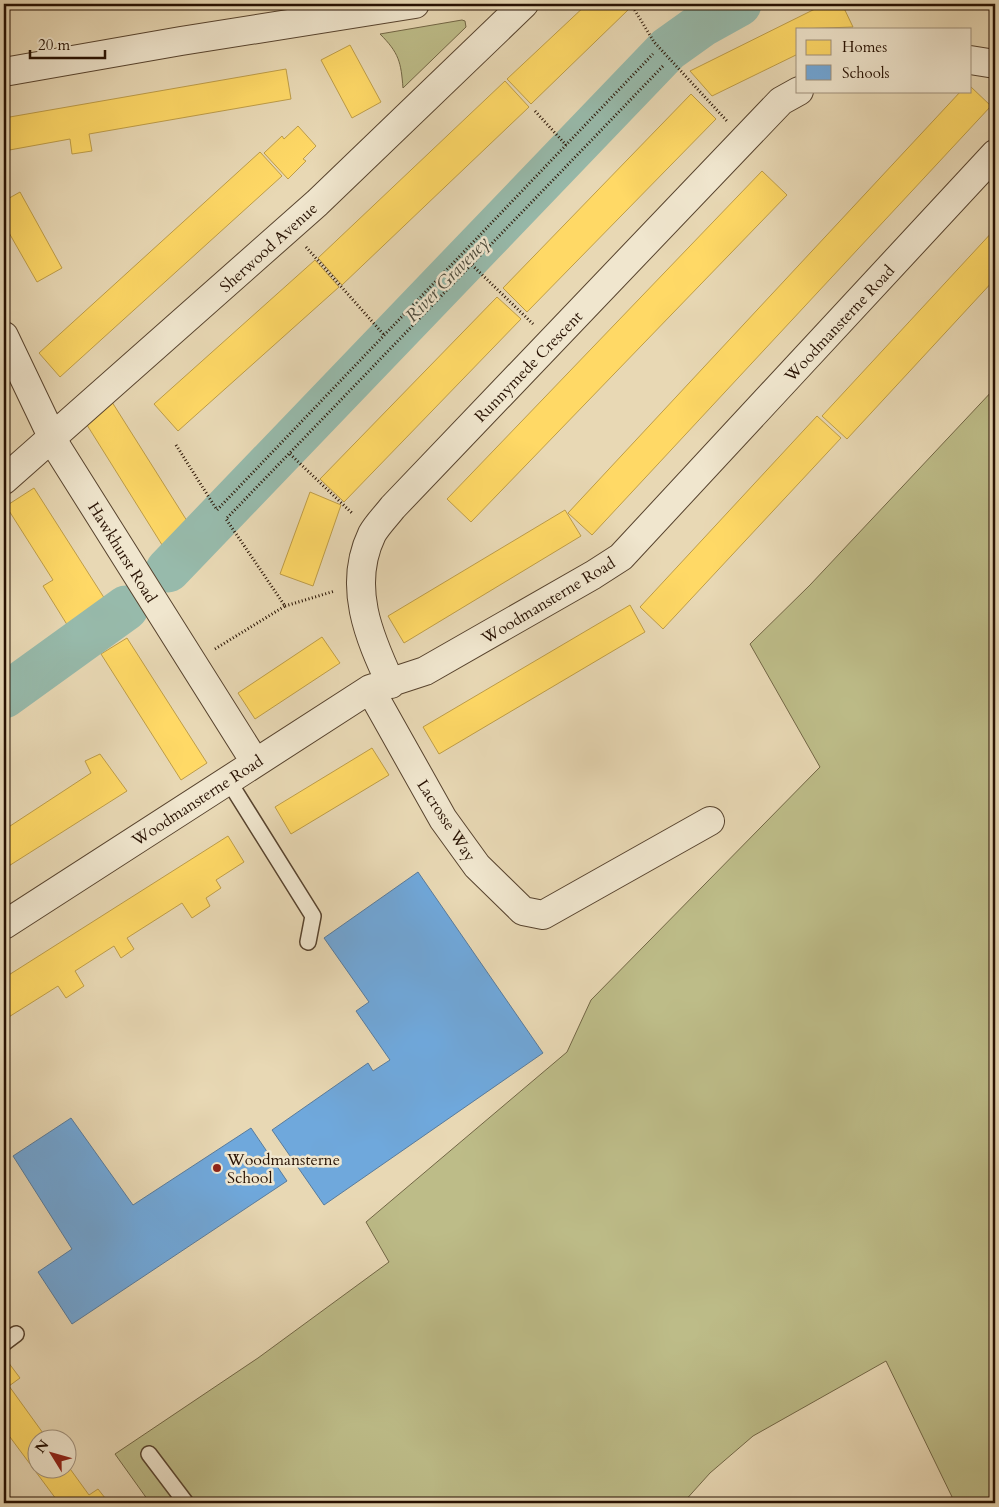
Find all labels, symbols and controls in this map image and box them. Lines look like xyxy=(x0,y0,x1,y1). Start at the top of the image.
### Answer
scale bar xyxy=(30,28,105,60)
legend xyxy=(796,28,972,92)
text: 20 m xyxy=(38,35,70,55)
text: Homes xyxy=(842,37,887,57)
text: Schools xyxy=(842,63,890,83)
street label: Sherwood Avenue xyxy=(215,198,322,298)
water label: River Graveney xyxy=(400,231,495,328)
street label: Woodmansterne Road xyxy=(779,260,900,388)
street label: Runnymede Crescent xyxy=(470,306,588,427)
street label: Hawkhurst Road xyxy=(82,498,162,608)
street label: Woodmansterne Road xyxy=(477,552,620,650)
street label: Woodmansterne Road xyxy=(127,750,268,852)
street label: Lacrosse Way xyxy=(411,775,481,866)
place label: Woodmansterne School xyxy=(226,1149,340,1189)
marker: Woodmansterne School xyxy=(211,1162,223,1174)
north arrow xyxy=(28,1430,78,1480)
text: N xyxy=(31,1436,53,1457)

